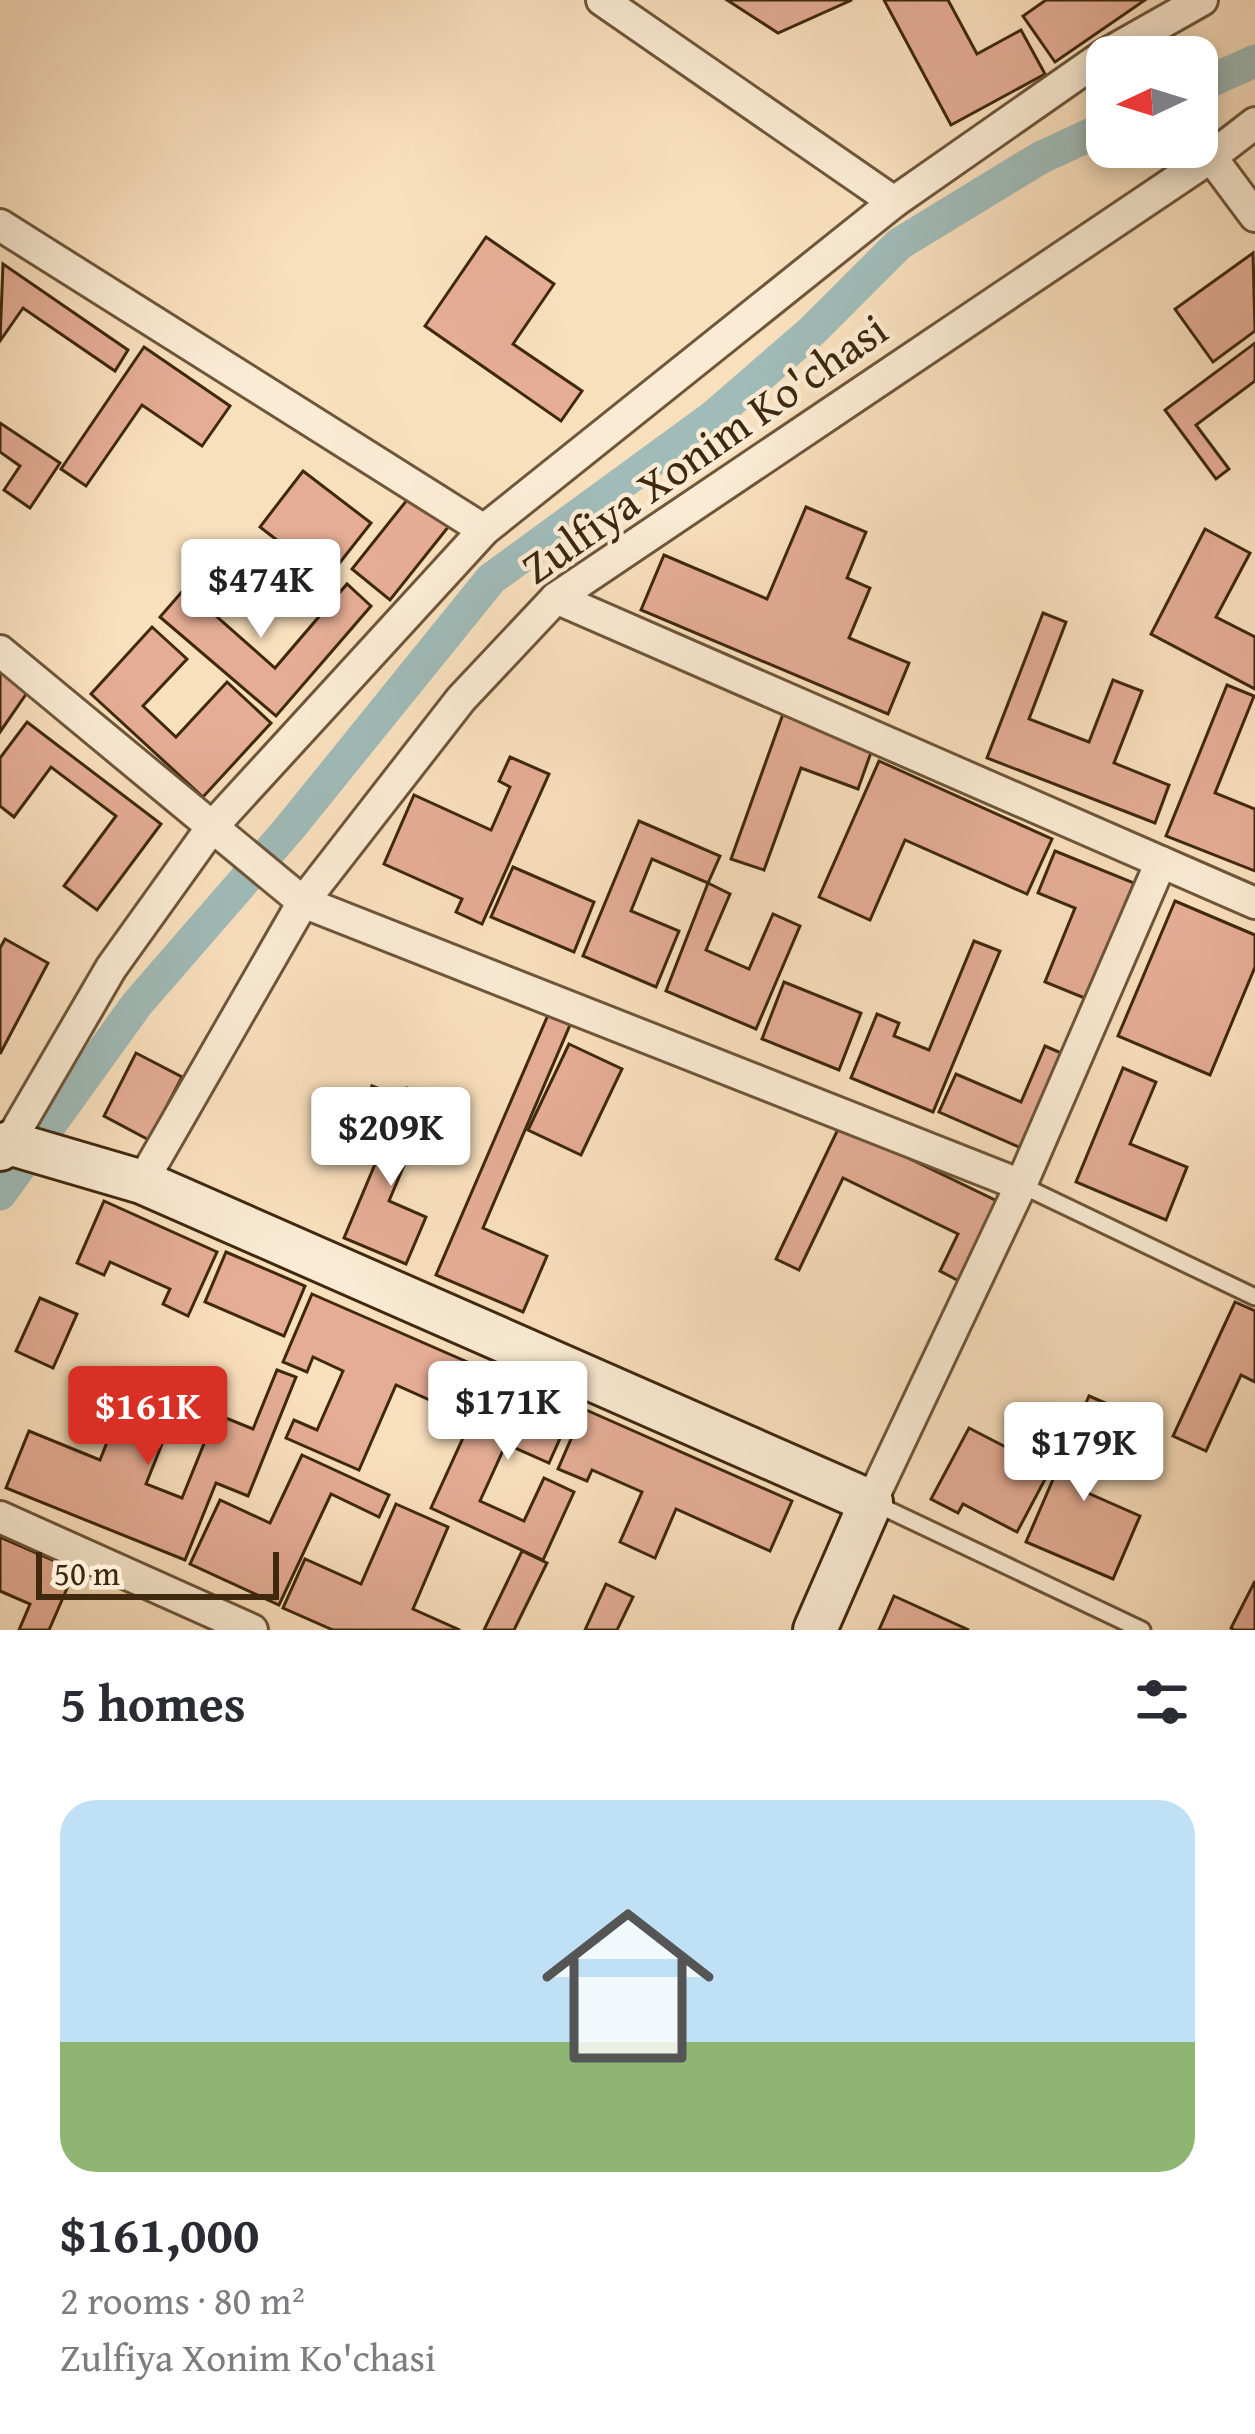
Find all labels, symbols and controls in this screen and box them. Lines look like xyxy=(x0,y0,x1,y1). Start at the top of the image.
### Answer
north arrow xyxy=(1086,36,1218,168)
map controls xyxy=(1086,36,1218,168)
street label: Zulfiya Xonim Ko'chasi xyxy=(507,297,900,599)
pin: $474K xyxy=(177,539,345,641)
text: $474K xyxy=(208,549,314,606)
pin: $209K xyxy=(307,1087,475,1189)
text: $209K xyxy=(338,1097,444,1154)
pin: $171K xyxy=(424,1361,592,1463)
pin: $161K xyxy=(64,1366,232,1468)
text: $171K xyxy=(455,1371,561,1428)
text: $161K xyxy=(95,1376,201,1433)
pin: $179K xyxy=(1000,1402,1168,1504)
text: $179K xyxy=(1031,1412,1137,1469)
scale bar xyxy=(36,1546,279,1599)
text: 50 m xyxy=(54,1549,120,1597)
text: 5 homes xyxy=(60,1665,246,1740)
icon: filters xyxy=(1129,1669,1195,1735)
icon: home xyxy=(520,1878,736,2094)
text: $161,000 xyxy=(60,2196,259,2271)
text: 2 rooms · 80 m² xyxy=(60,2271,305,2328)
text: Zulfiya Xonim Ko'chasi xyxy=(60,2328,436,2385)

